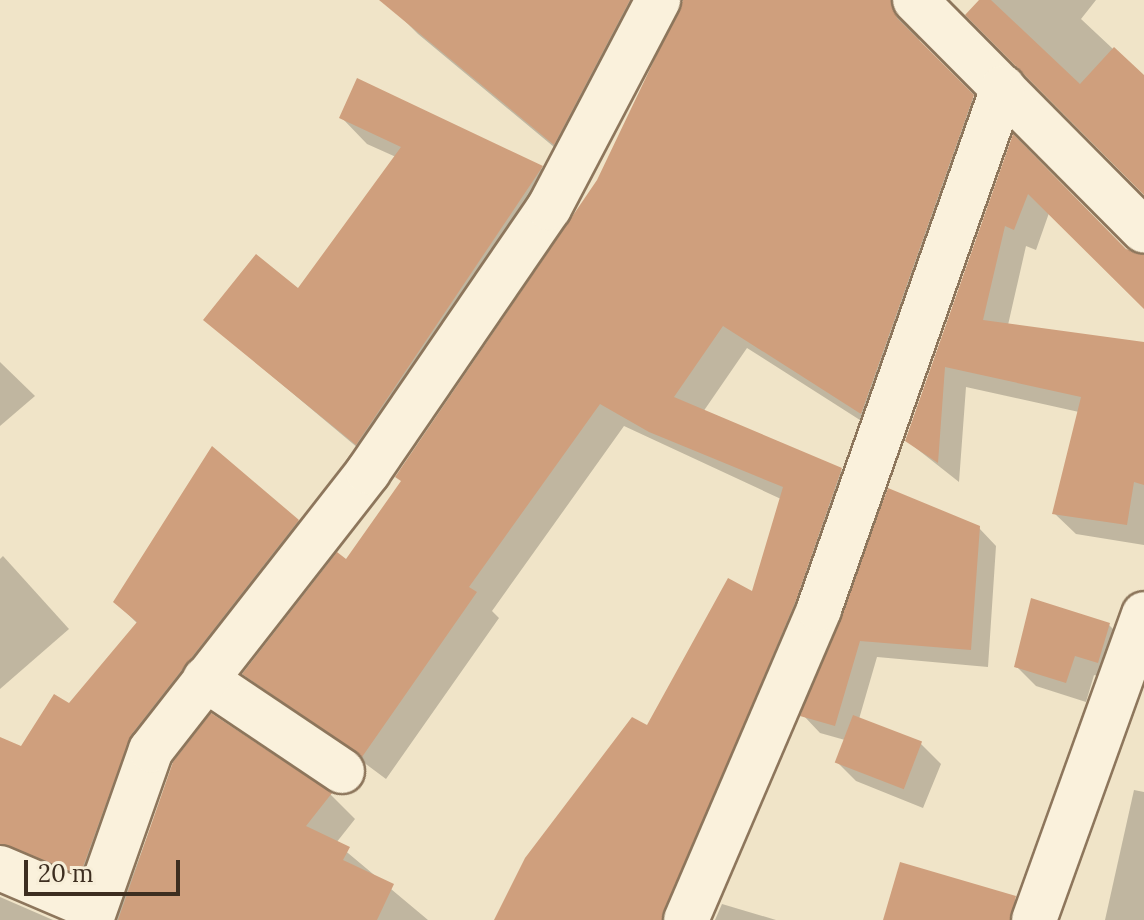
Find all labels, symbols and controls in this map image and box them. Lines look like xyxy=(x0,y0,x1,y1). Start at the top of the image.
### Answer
scale bar xyxy=(28,844,184,894)
text: 20 m xyxy=(38,858,94,889)

